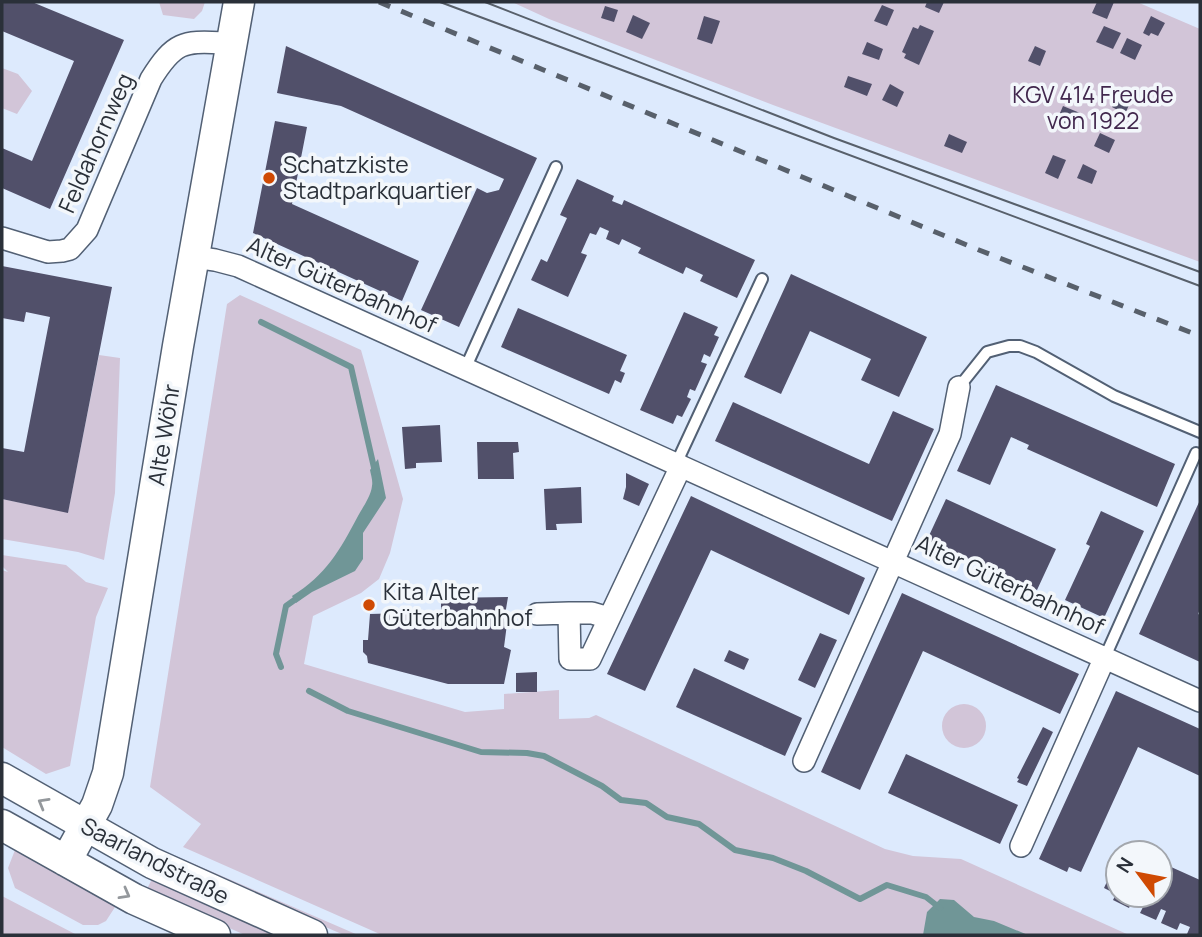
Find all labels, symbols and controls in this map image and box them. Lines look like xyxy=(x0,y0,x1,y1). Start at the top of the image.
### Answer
street label: Feldahornweg xyxy=(50,68,140,218)
park label: KGV 414 Freude von 1922 xyxy=(1012,78,1174,136)
place label: Schatzkiste Stadtparkquartier xyxy=(283,148,472,206)
marker: Schatzkiste Stadtparkquartier xyxy=(261,170,277,186)
street label: Alter Güterbahnhof xyxy=(242,228,442,340)
street label: Alte Wöhr xyxy=(139,382,187,488)
street label: Alter Güterbahnhof xyxy=(911,526,1110,642)
place label: Kita Alter Güterbahnhof xyxy=(383,575,533,633)
marker: Kita Alter Güterbahnhof xyxy=(361,597,377,613)
one-way arrow xyxy=(38,798,51,811)
street label: Saarlandstraße xyxy=(76,809,235,911)
north arrow xyxy=(1104,839,1174,909)
text: N xyxy=(1110,852,1139,878)
one-way arrow xyxy=(118,886,130,899)

